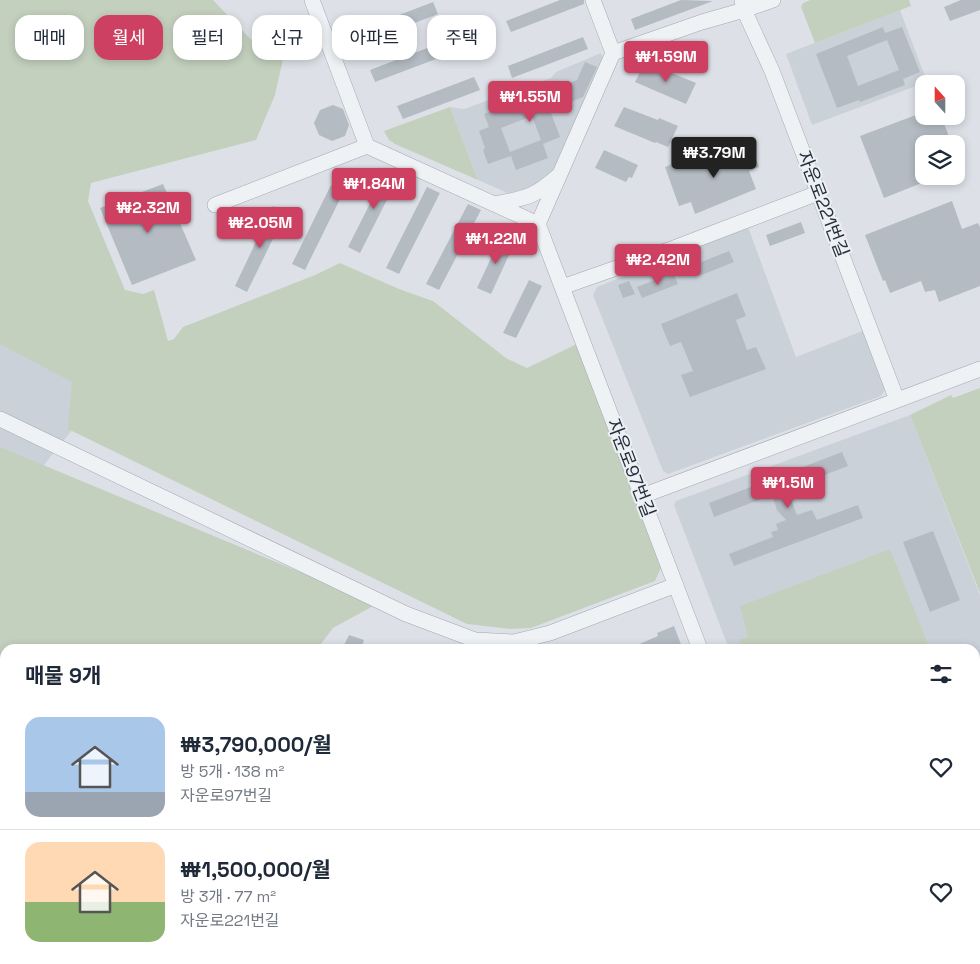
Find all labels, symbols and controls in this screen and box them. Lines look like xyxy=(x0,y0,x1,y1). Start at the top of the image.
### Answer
chip: 매매 xyxy=(15,15,84,60)
chip: 월세 xyxy=(94,15,163,60)
chip: 필터 xyxy=(173,15,242,60)
chip: 신규 xyxy=(252,15,322,60)
chip: 아파트 xyxy=(332,15,417,60)
chip: 주택 xyxy=(427,15,496,60)
pin: ₩1.59M xyxy=(625,41,707,83)
text: ₩1.59M xyxy=(635,46,697,67)
north arrow xyxy=(915,75,965,125)
map controls xyxy=(915,75,965,185)
pin: ₩1.55M xyxy=(489,80,571,123)
text: ₩1.55M xyxy=(499,86,561,107)
button: layers xyxy=(915,135,965,185)
pin: ₩3.79M xyxy=(673,136,755,179)
text: ₩3.79M xyxy=(682,142,746,163)
street label: 자운로221번길 xyxy=(793,147,854,260)
pin: ₩1.84M xyxy=(333,168,415,210)
text: ₩1.84M xyxy=(343,173,405,194)
pin: ₩2.32M xyxy=(107,192,189,234)
text: ₩2.32M xyxy=(116,197,180,218)
pin: ₩2.05M xyxy=(219,206,301,249)
text: ₩2.05M xyxy=(228,212,292,233)
pin: ₩1.22M xyxy=(455,222,537,265)
text: ₩1.22M xyxy=(465,228,527,249)
pin: ₩2.42M xyxy=(617,244,699,286)
text: ₩2.42M xyxy=(626,249,690,270)
street label: 자운로97번길 xyxy=(602,415,661,520)
pin: ₩1.5M xyxy=(753,466,823,509)
text: ₩1.5M xyxy=(762,472,814,493)
icon: filters xyxy=(927,660,955,688)
text: 매물 9개 xyxy=(25,662,101,689)
text: ₩3,790,000/월 xyxy=(180,731,332,758)
icon: home xyxy=(65,737,125,797)
icon: heart xyxy=(927,753,955,781)
text: 방 5개 · 138 m² xyxy=(180,761,284,782)
text: 자운로97번길 xyxy=(180,785,272,806)
text: ₩1,500,000/월 xyxy=(180,856,331,883)
icon: home xyxy=(65,862,125,922)
icon: heart xyxy=(927,878,955,906)
text: 방 3개 · 77 m² xyxy=(180,886,276,907)
text: 자운로221번길 xyxy=(180,910,280,931)

